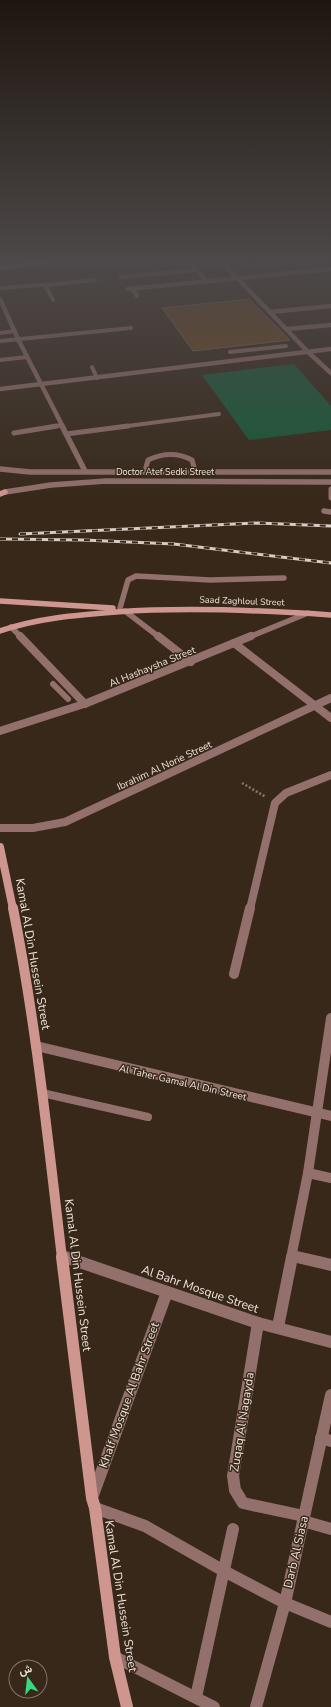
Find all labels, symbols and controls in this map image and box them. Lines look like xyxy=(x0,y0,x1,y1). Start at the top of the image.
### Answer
street label: Doctor Atef Sedki Street xyxy=(116,466,215,478)
street label: Saad Zaghloul Street xyxy=(199,594,286,609)
street label: Al Hashaysha Street xyxy=(107,643,198,691)
street label: Ibrahim Al Norie Street xyxy=(115,738,215,794)
street label: Kamal Al Din Hussein Street xyxy=(12,877,54,1032)
street label: Al Taher Gamal Al Din Street xyxy=(118,1061,248,1105)
street label: Kamal Al Din Hussein Street xyxy=(61,1198,95,1353)
street label: Al Bahr Mosque Street xyxy=(139,1261,261,1317)
street label: Khalf Mosque Al Bahr Street xyxy=(95,1319,163,1470)
street label: Zuqaq Al Nagayda xyxy=(226,1371,258,1473)
street label: Darb Al Siasa xyxy=(280,1514,312,1590)
street label: Kamal Al Din Hussein Street xyxy=(101,1519,141,1674)
north arrow xyxy=(8,1659,48,1699)
text: ش xyxy=(17,1661,34,1679)

